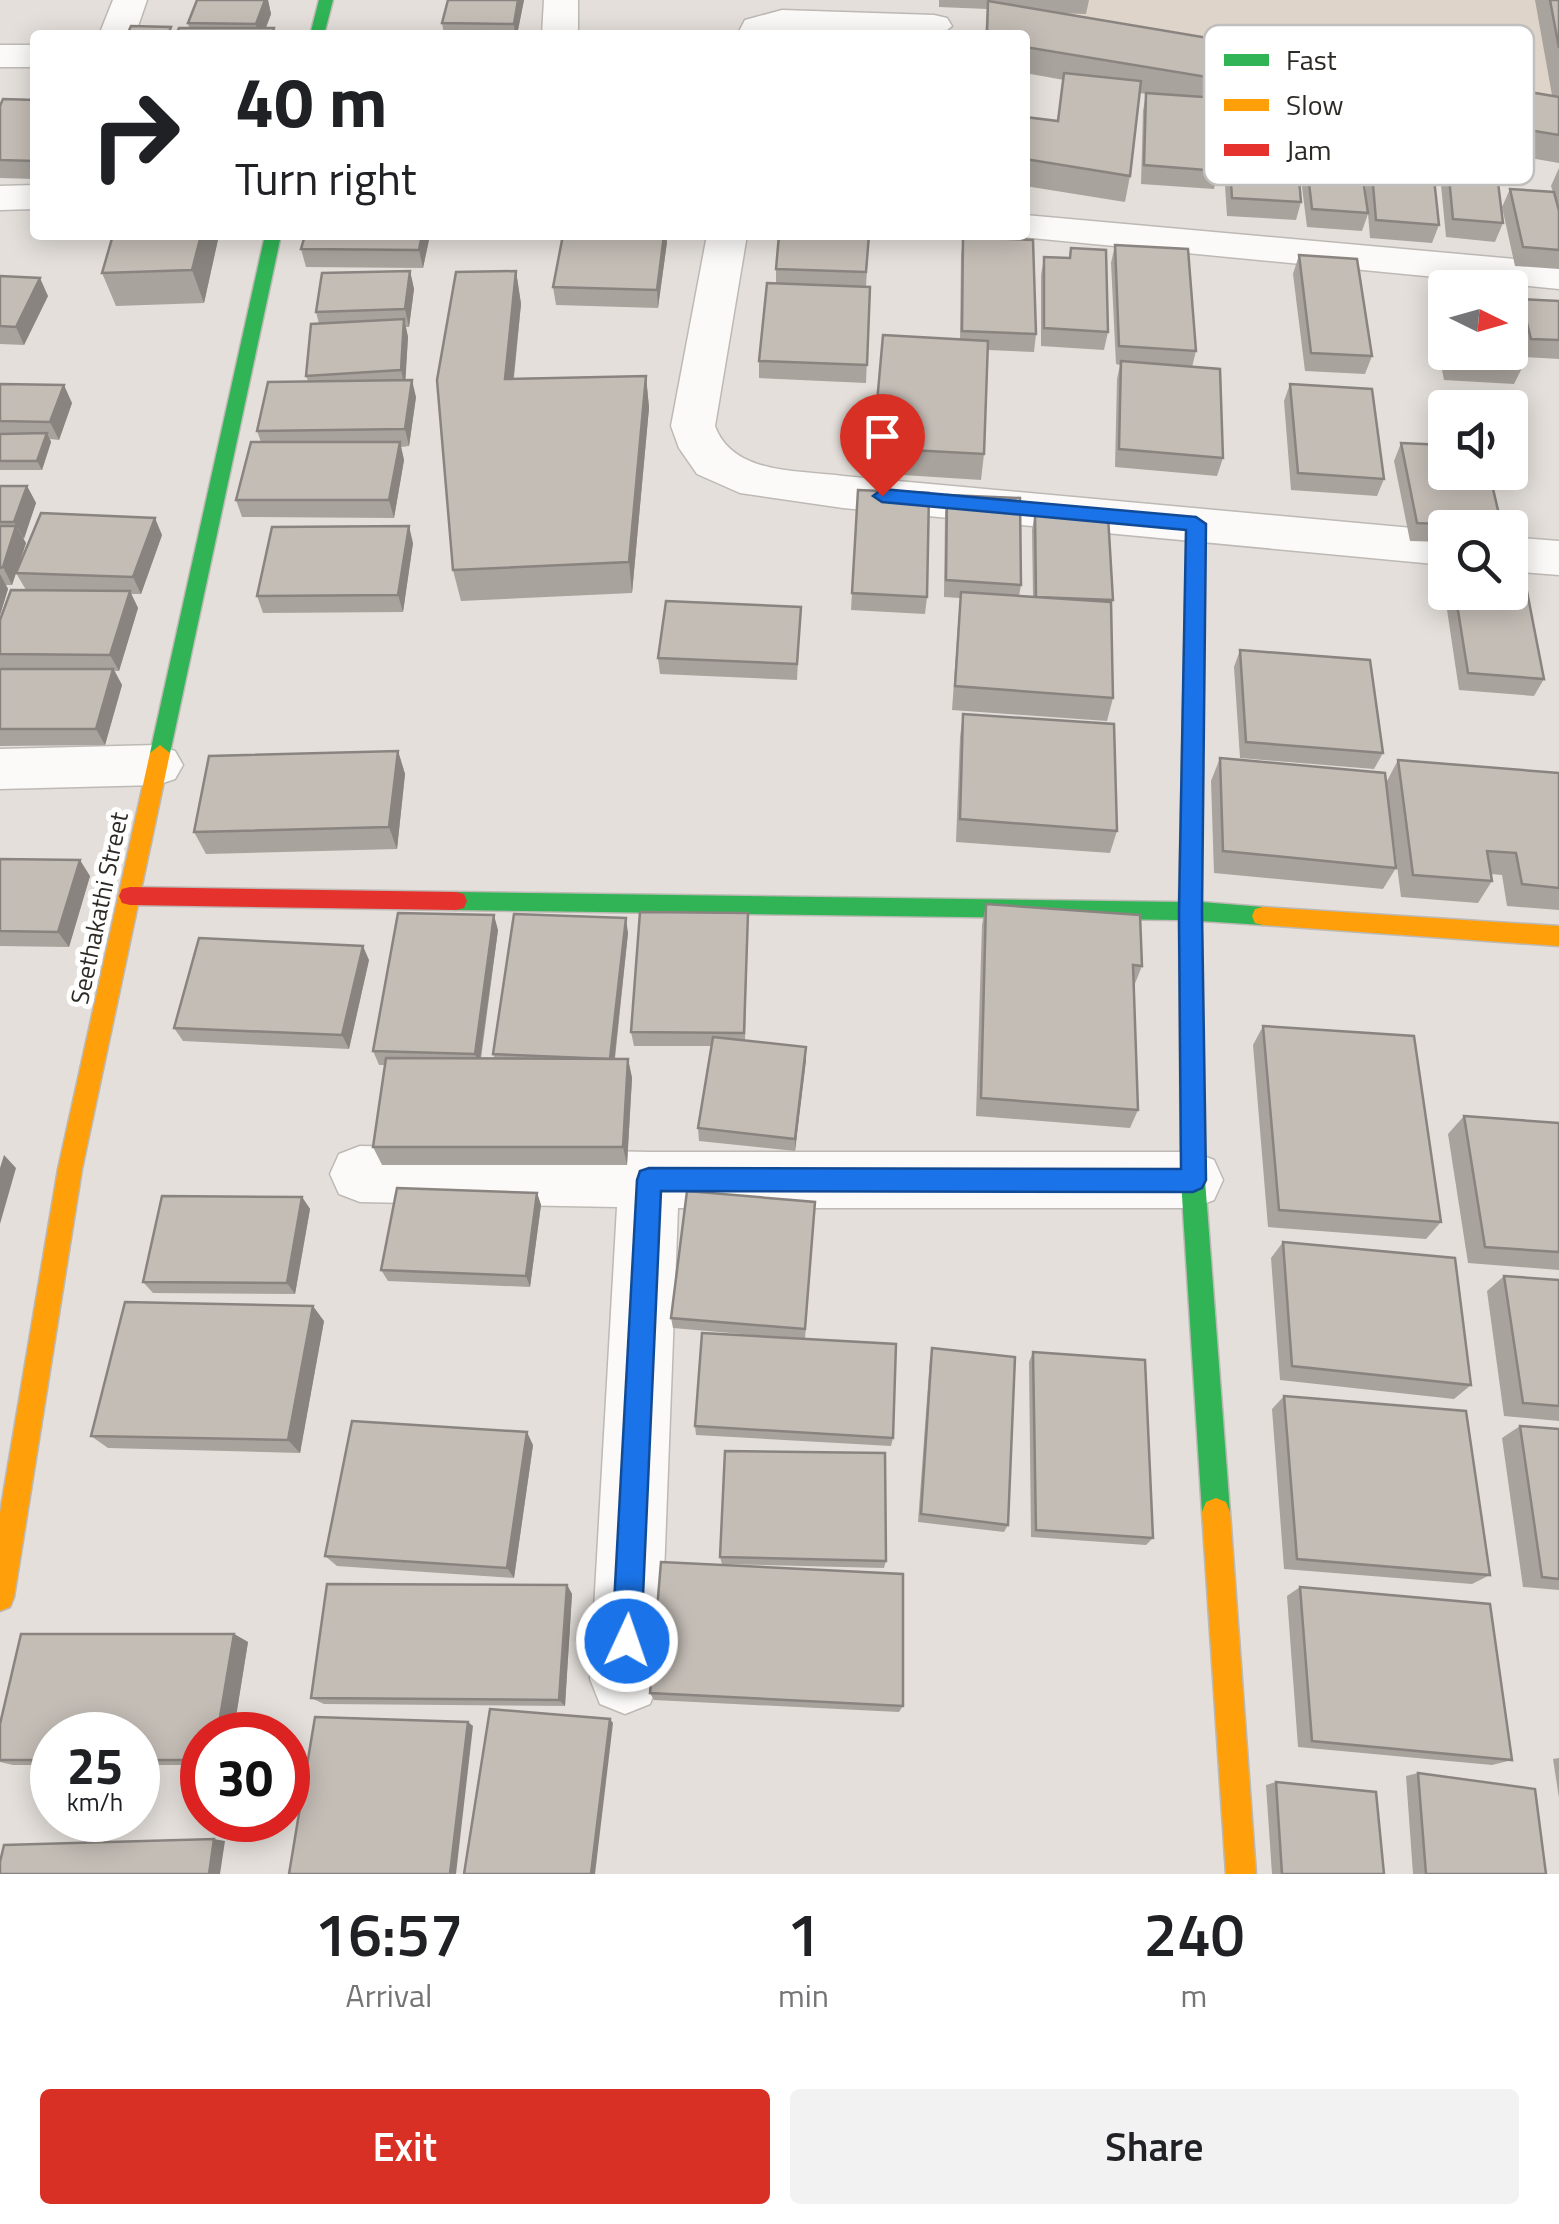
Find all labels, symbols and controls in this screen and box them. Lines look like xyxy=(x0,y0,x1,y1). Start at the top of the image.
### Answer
legend xyxy=(1204,25,1534,185)
text: Fast xyxy=(1286,38,1337,81)
text: 40 m xyxy=(235,48,388,154)
icon: right xyxy=(70,70,200,200)
text: Slow xyxy=(1286,83,1344,126)
text: Jam xyxy=(1286,128,1332,171)
text: Turn right xyxy=(235,144,417,212)
north arrow xyxy=(1428,270,1528,370)
map controls xyxy=(1428,270,1528,610)
button: sound xyxy=(1428,390,1528,490)
pin xyxy=(840,394,925,497)
icon: arrive xyxy=(855,409,910,464)
button: search xyxy=(1428,510,1528,610)
street label: Seethakathi Street xyxy=(60,808,138,1008)
position arrow xyxy=(575,1589,679,1693)
speed limit sign: 30 xyxy=(180,1712,310,1842)
text: 25 xyxy=(67,1727,123,1803)
text: km/h xyxy=(67,1783,123,1821)
text: 16:57 xyxy=(315,1888,463,1979)
text: 1 xyxy=(787,1888,820,1979)
text: 240 xyxy=(1144,1888,1244,1979)
text: Arrival xyxy=(346,1971,432,2019)
text: min xyxy=(778,1971,829,2019)
text: m xyxy=(1181,1971,1207,2019)
button: Exit xyxy=(40,2089,770,2204)
button: Share xyxy=(790,2089,1519,2204)

